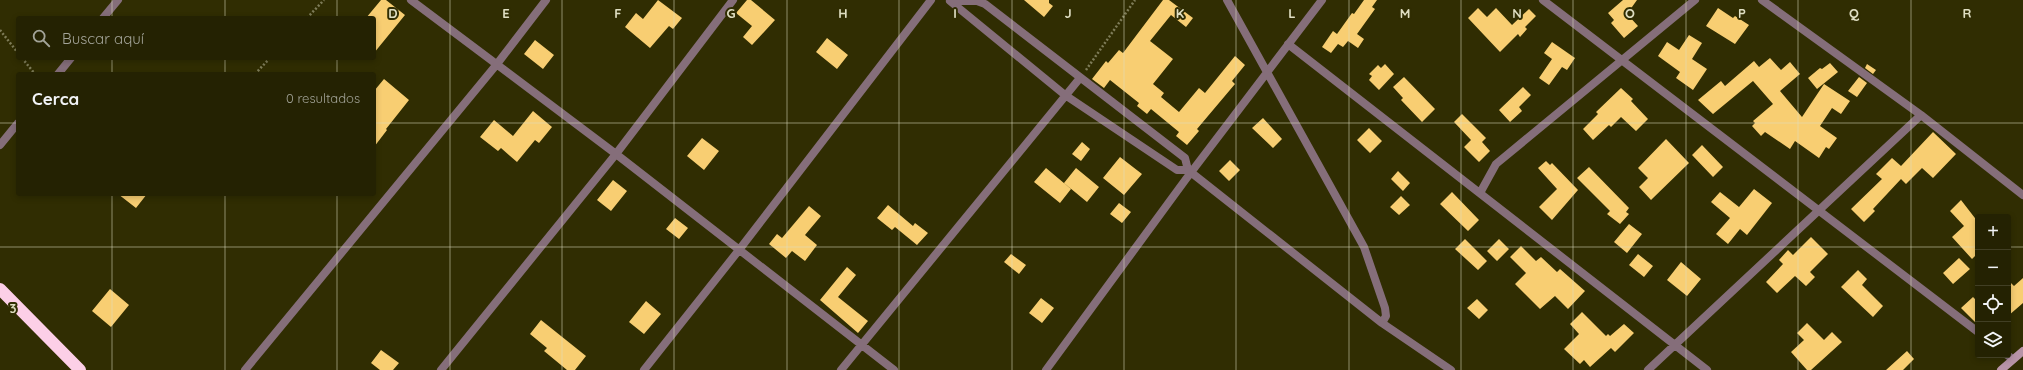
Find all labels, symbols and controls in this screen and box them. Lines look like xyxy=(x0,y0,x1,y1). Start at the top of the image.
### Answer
text: D xyxy=(388,5,398,21)
text: E xyxy=(502,5,510,21)
text: F xyxy=(614,5,622,21)
text: G xyxy=(726,5,736,21)
text: H xyxy=(838,5,848,21)
text: I xyxy=(953,5,957,21)
text: J xyxy=(1064,5,1072,21)
text: K xyxy=(1176,5,1185,21)
text: L xyxy=(1288,5,1296,21)
text: M xyxy=(1400,5,1410,21)
text: N xyxy=(1512,5,1522,21)
text: O xyxy=(1625,5,1635,21)
text: P xyxy=(1738,5,1746,21)
text: Q xyxy=(1849,5,1860,21)
text: R xyxy=(1963,5,1972,21)
search box xyxy=(16,16,376,60)
icon: search xyxy=(30,27,52,49)
text: Buscar aquí xyxy=(62,29,144,48)
text: Cerca xyxy=(32,88,79,109)
text: 0 resultados xyxy=(286,90,360,106)
map controls xyxy=(1975,214,2011,358)
button: + xyxy=(1975,214,2011,250)
button: − xyxy=(1975,250,2011,286)
button: locate xyxy=(1975,286,2011,322)
text: 3 xyxy=(10,300,17,316)
button: layers xyxy=(1975,322,2011,358)

